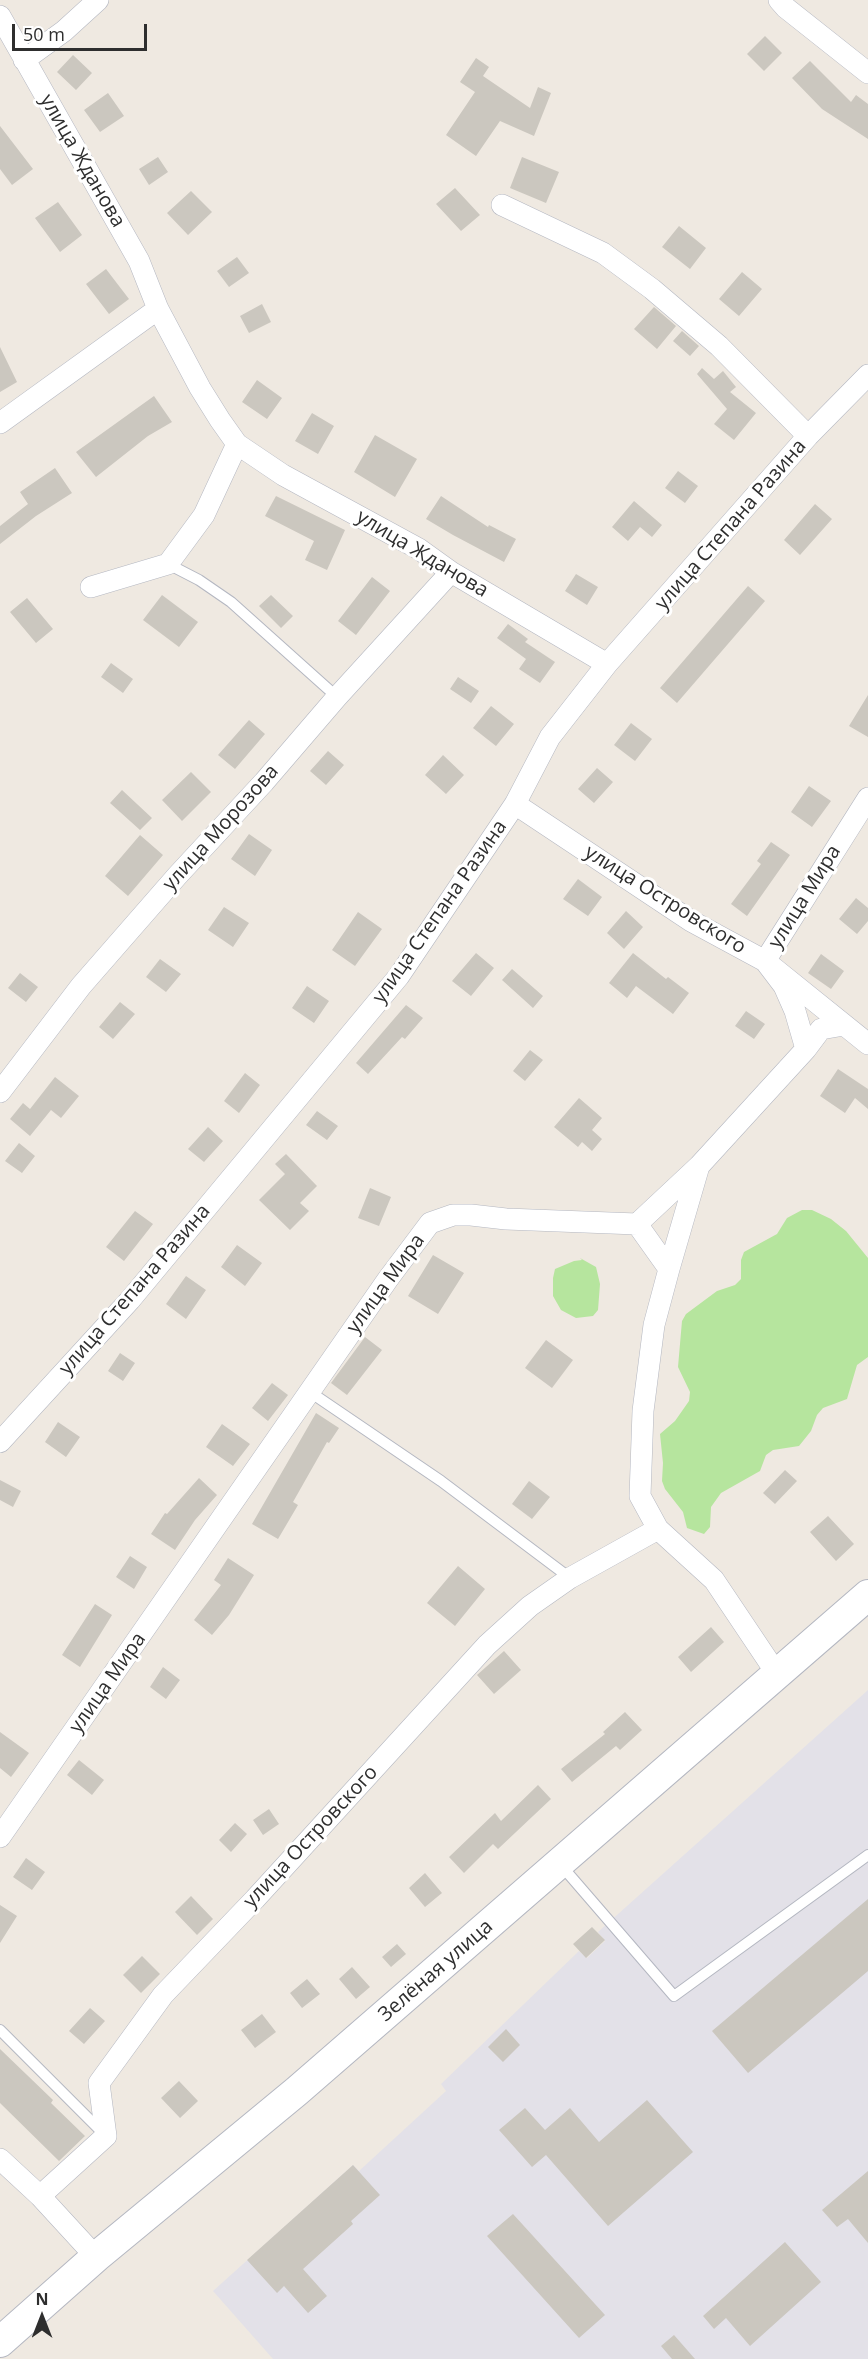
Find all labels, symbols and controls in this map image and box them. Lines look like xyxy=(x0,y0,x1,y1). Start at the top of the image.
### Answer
scale bar xyxy=(15,12,150,50)
text: 50 m xyxy=(23,22,65,46)
street label: улица Жданова xyxy=(34,90,130,232)
street label: улица Степана Разина xyxy=(650,435,812,615)
street label: улица Жданова xyxy=(352,505,492,603)
street label: улица Морозова xyxy=(158,760,284,896)
street label: улица Степана Разина xyxy=(368,816,512,1008)
street label: улица Островского xyxy=(580,841,750,959)
street label: улица Мира xyxy=(764,841,846,953)
street label: улица Степана Разина xyxy=(54,1200,216,1380)
street label: улица Мира xyxy=(342,1230,430,1338)
street label: улица Мира xyxy=(65,1628,151,1738)
street label: улица Островского xyxy=(239,1761,383,1913)
street label: Зелёная улица xyxy=(374,1915,498,2027)
north arrow xyxy=(12,2287,72,2347)
text: N xyxy=(35,2288,49,2310)

